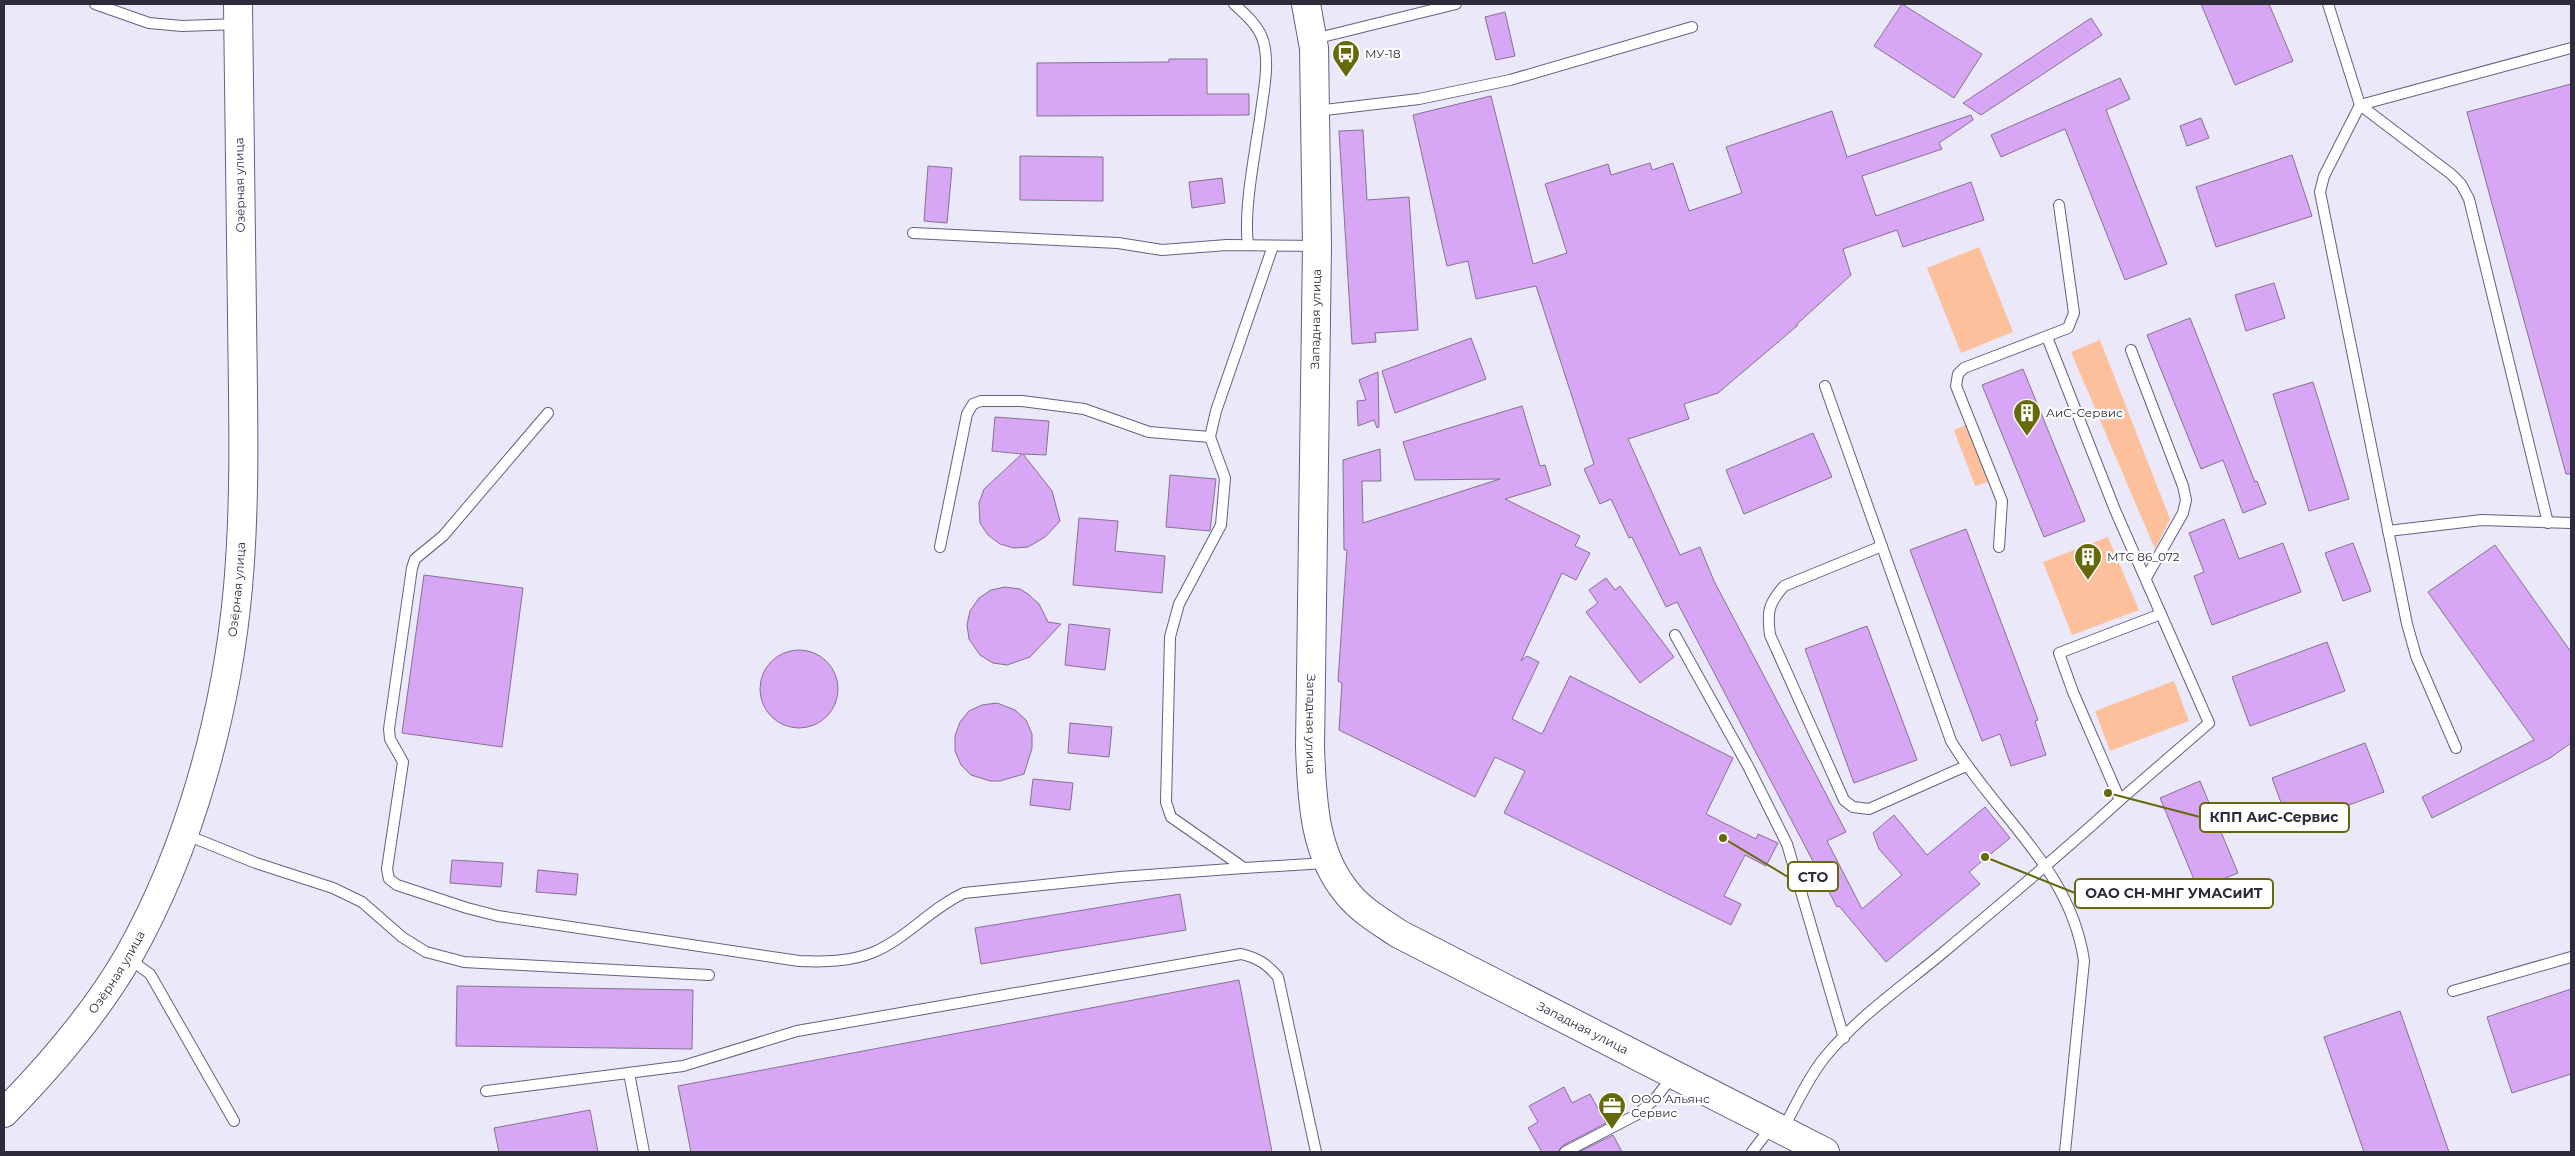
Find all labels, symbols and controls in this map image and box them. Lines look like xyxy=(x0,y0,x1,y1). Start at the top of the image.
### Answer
bus stop icon: МУ-18 xyxy=(1331,39,1361,78)
place label: МУ-18 xyxy=(1365,46,1401,61)
street label: Озёрная улица xyxy=(231,137,248,233)
street label: Западная улица xyxy=(1307,269,1324,369)
building icon: АиС-Сервис xyxy=(2012,398,2042,437)
place label: АиС-Сервис xyxy=(2046,405,2123,420)
street label: Озёрная улица xyxy=(224,542,248,638)
building icon: МТС 86_072 xyxy=(2073,542,2103,581)
place label: МТС 86_072 xyxy=(2107,549,2180,564)
street label: Западная улица xyxy=(1303,674,1319,775)
callout: КПП АиС-Сервис xyxy=(2200,803,2349,832)
text: КПП АиС-Сервис xyxy=(2210,808,2339,826)
callout: СТО xyxy=(1788,862,1838,891)
text: СТО xyxy=(1798,868,1828,886)
callout: ОАО СН-МНГ УМАСиИТ xyxy=(2075,879,2273,908)
text: ОАО СН-МНГ УМАСиИТ xyxy=(2085,884,2263,902)
street label: Озёрная улица xyxy=(85,928,148,1017)
street label: Западная улица xyxy=(1535,998,1631,1057)
office icon: ООО Альянс Сервис xyxy=(1597,1091,1627,1130)
place label: ООО Альянс Сервис xyxy=(1631,1091,1710,1120)

